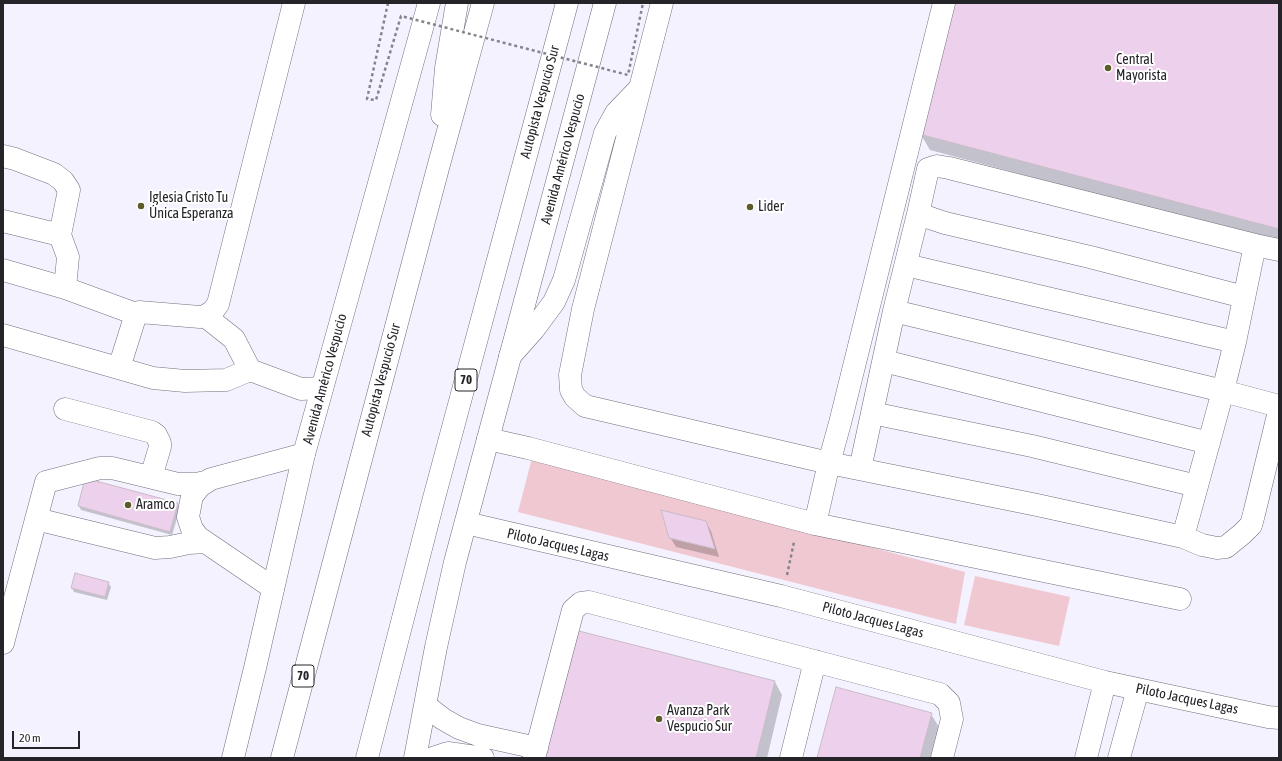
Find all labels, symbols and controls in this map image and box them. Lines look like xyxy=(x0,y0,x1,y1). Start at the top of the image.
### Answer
street label: Autopista Vespucio Sur xyxy=(517,44,563,160)
place label: Central Mayorista xyxy=(1116,52,1167,84)
marker: Central Mayorista xyxy=(1103,63,1113,73)
street label: Avenida Américo Vespucio xyxy=(537,92,589,226)
place label: Iglesia Cristo Tu Única Esperanza xyxy=(149,190,233,222)
place label: Lider xyxy=(758,199,784,215)
marker: Iglesia Cristo Tu Única Esperanza xyxy=(136,201,146,211)
marker: Lider xyxy=(745,202,755,212)
street label: Avenida Américo Vespucio xyxy=(299,312,351,446)
street label: Autopista Vespucio Sur xyxy=(358,322,404,438)
road number: 70 xyxy=(455,369,477,391)
place label: Aramco xyxy=(136,497,175,513)
marker: Aramco xyxy=(123,500,133,510)
street label: Piloto Jacques Lagas xyxy=(505,525,611,565)
street label: Piloto Jacques Lagas xyxy=(820,598,926,642)
road number: 70 xyxy=(292,665,314,687)
street label: Piloto Jacques Lagas xyxy=(1134,680,1240,718)
place label: Avanza Park Vespucio Sur xyxy=(667,703,732,736)
marker: Avanza Park Vespucio Sur xyxy=(654,714,664,724)
scale bar xyxy=(14,723,82,749)
text: 20 m xyxy=(19,731,41,745)

